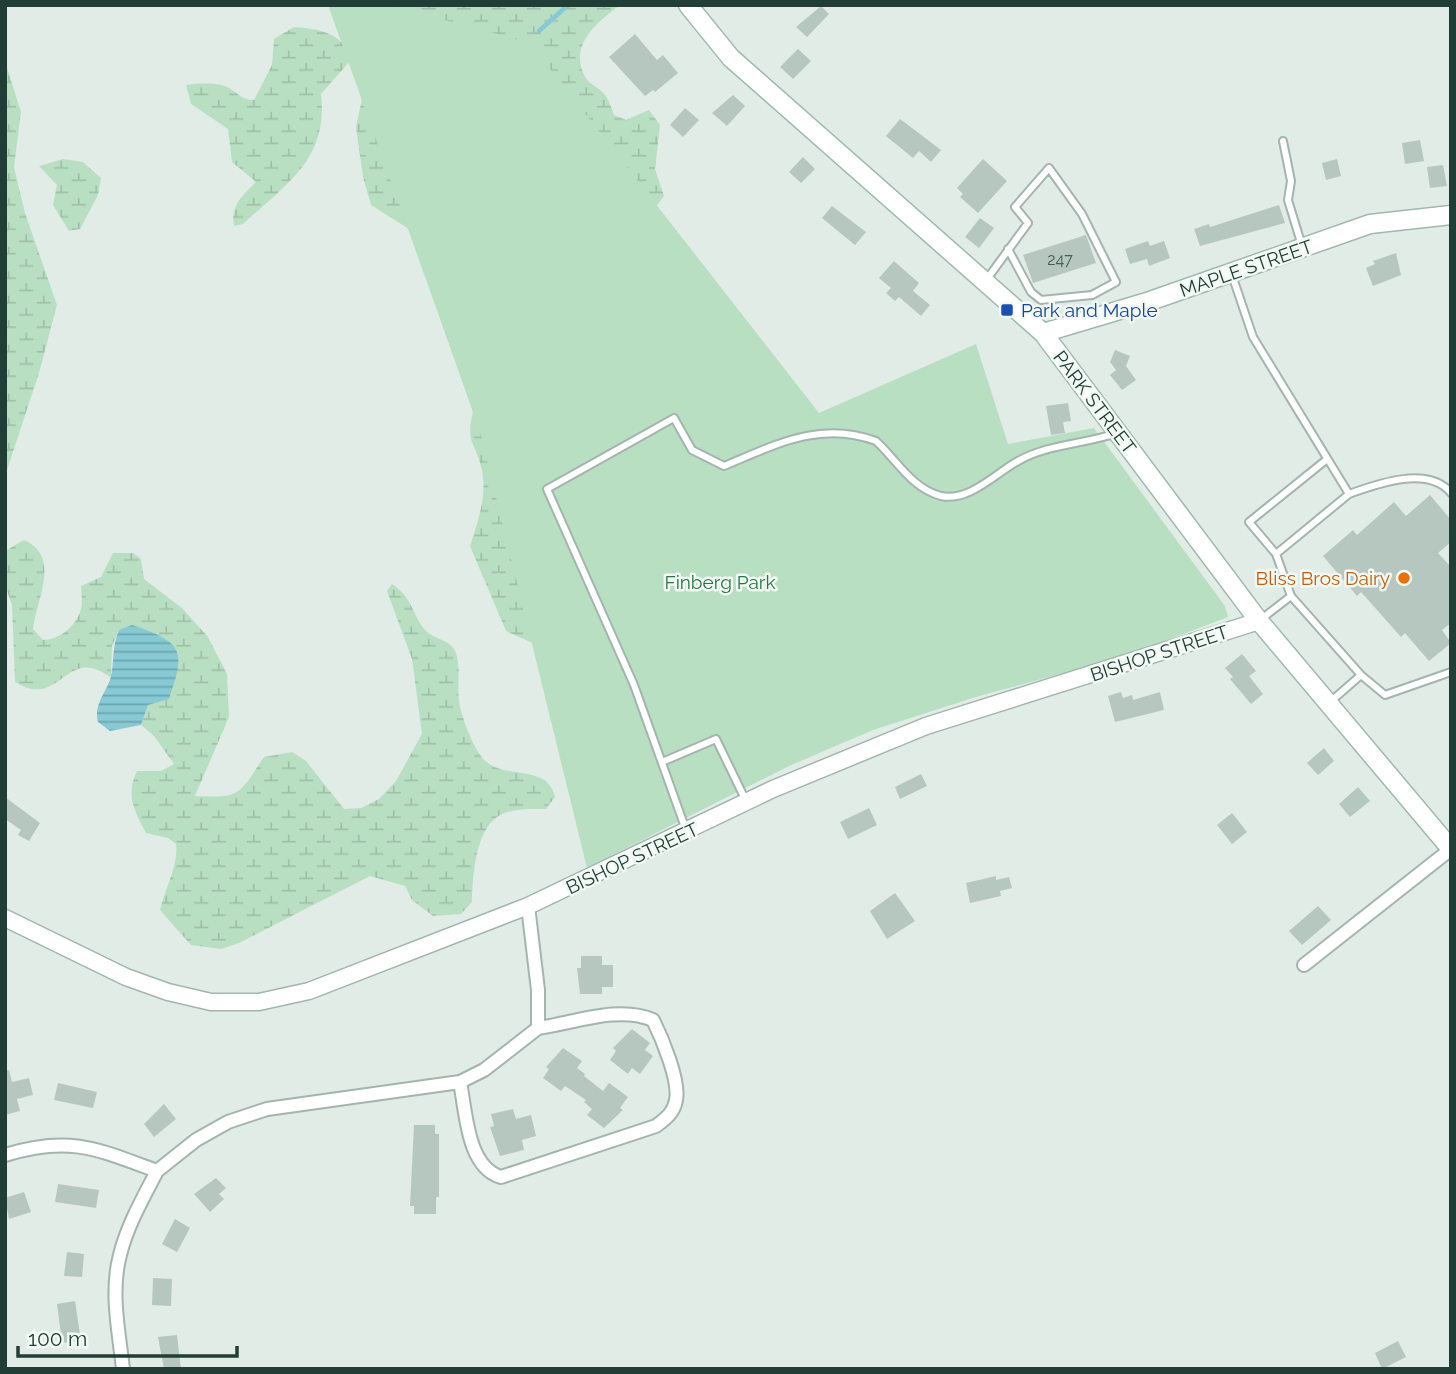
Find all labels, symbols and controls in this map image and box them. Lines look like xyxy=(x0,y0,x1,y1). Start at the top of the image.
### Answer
street label: MAPLE STREET xyxy=(1177,235,1316,301)
house number: 247 xyxy=(1047,250,1073,269)
place label: Park and Maple xyxy=(1021,299,1158,321)
marker: Park and Maple xyxy=(999,302,1015,318)
street label: PARK STREET xyxy=(1049,346,1141,458)
place label: Bliss Bros Dairy xyxy=(1256,567,1390,589)
marker: Bliss Bros Dairy xyxy=(1396,570,1412,586)
park label: Finberg Park xyxy=(664,571,776,593)
street label: BISHOP STREET xyxy=(1087,620,1231,686)
street label: BISHOP STREET xyxy=(562,818,702,898)
scale bar xyxy=(18,1314,236,1358)
text: 100 m xyxy=(28,1326,87,1351)

